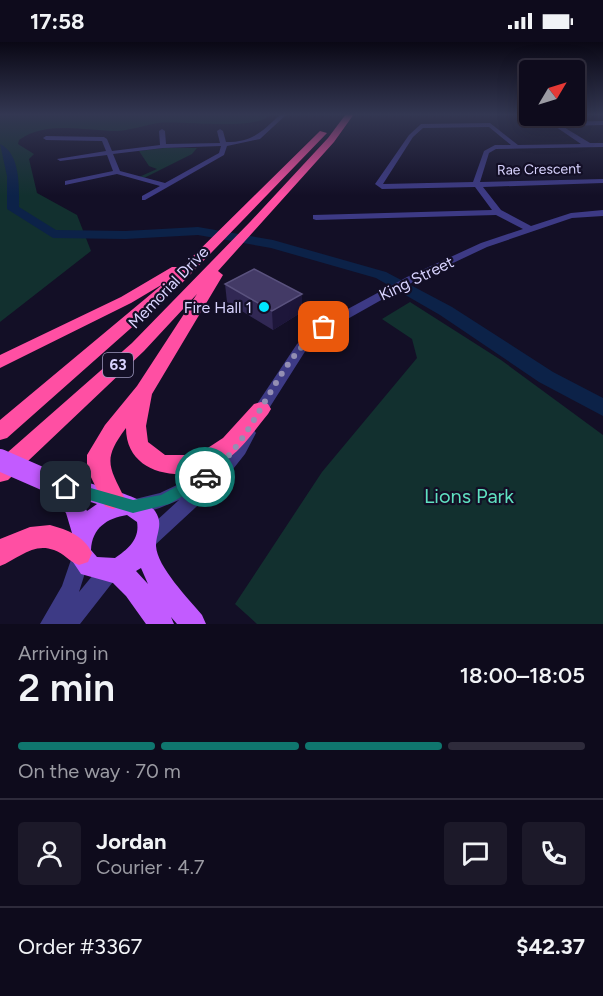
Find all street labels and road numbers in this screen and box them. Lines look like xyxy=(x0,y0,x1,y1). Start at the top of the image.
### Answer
street label: Rae Crescent xyxy=(497,160,581,179)
street label: Memorial Drive xyxy=(124,242,213,332)
street label: King Street xyxy=(376,252,457,305)
road number: 63 xyxy=(103,353,133,377)

